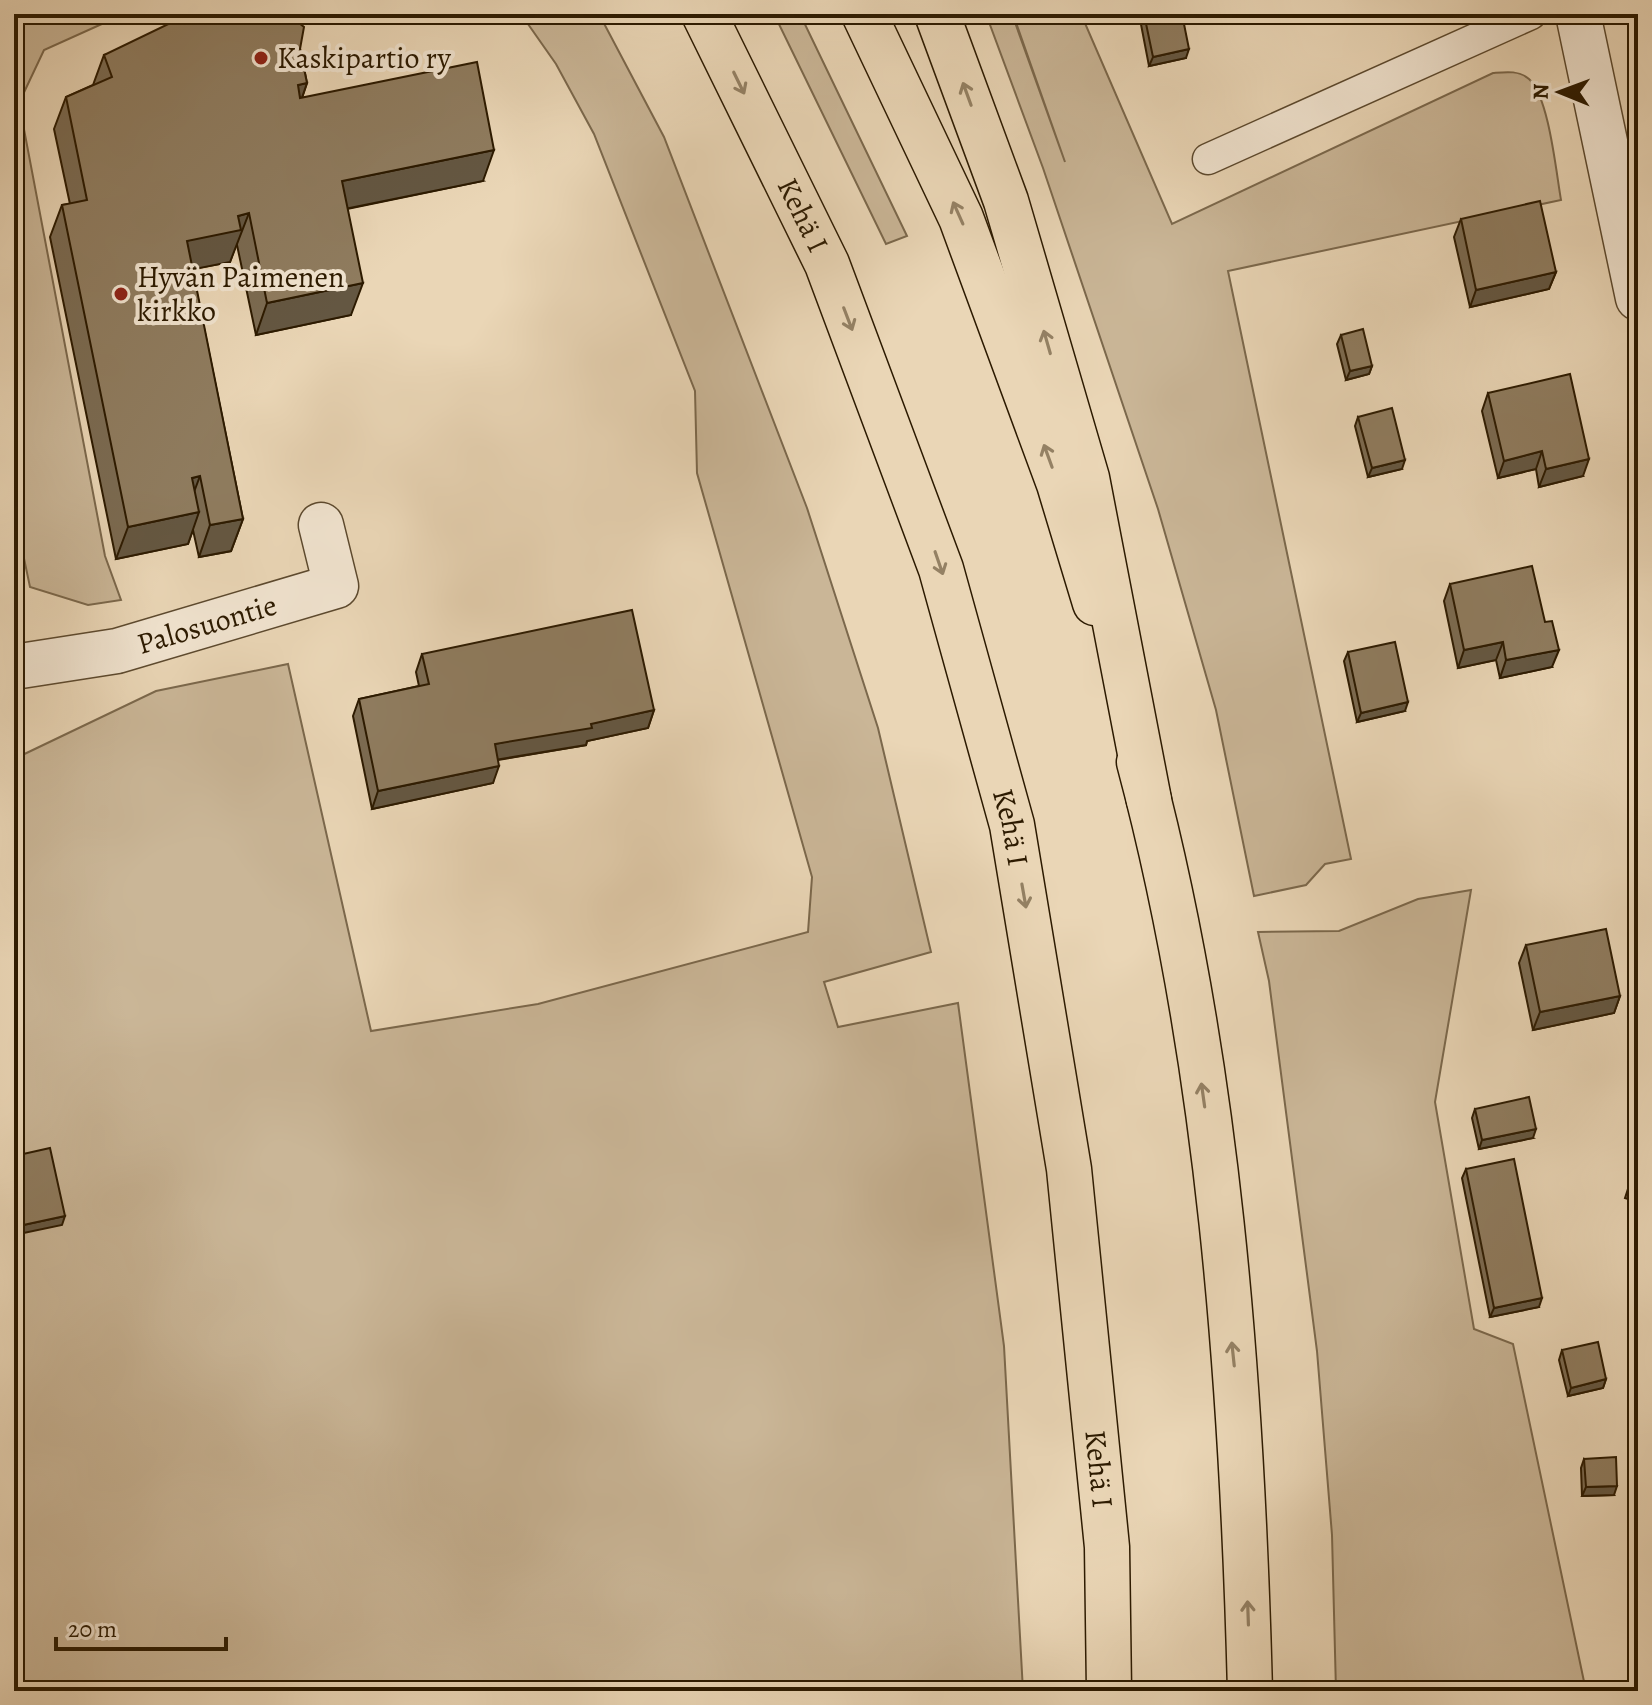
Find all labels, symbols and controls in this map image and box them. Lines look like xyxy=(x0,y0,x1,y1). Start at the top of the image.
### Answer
place label: Kaskipartio ry xyxy=(277,38,451,78)
marker: Kaskipartio ry xyxy=(252,49,270,67)
north arrow xyxy=(1520,52,1600,132)
one-way arrow xyxy=(732,71,747,95)
one-way arrow xyxy=(958,82,973,107)
text: N xyxy=(1526,83,1556,100)
street label: Kehä I xyxy=(768,171,838,259)
one-way arrow xyxy=(950,201,965,225)
place label: Hyvän Paimenen kirkko xyxy=(137,257,344,331)
marker: Hyvän Paimenen kirkko xyxy=(112,285,130,303)
one-way arrow xyxy=(842,307,856,331)
one-way arrow xyxy=(1039,329,1054,355)
one-way arrow xyxy=(1040,444,1055,469)
one-way arrow xyxy=(932,550,947,575)
street label: Palosuontie xyxy=(132,585,281,664)
street label: Kehä I xyxy=(983,784,1038,869)
one-way arrow xyxy=(1017,883,1032,908)
one-way arrow xyxy=(1195,1083,1210,1108)
one-way arrow xyxy=(1226,1341,1241,1367)
street label: Kehä I xyxy=(1075,1428,1123,1510)
one-way arrow xyxy=(1241,1600,1256,1627)
scale bar xyxy=(56,1601,226,1651)
text: 20 m xyxy=(68,1613,117,1645)

